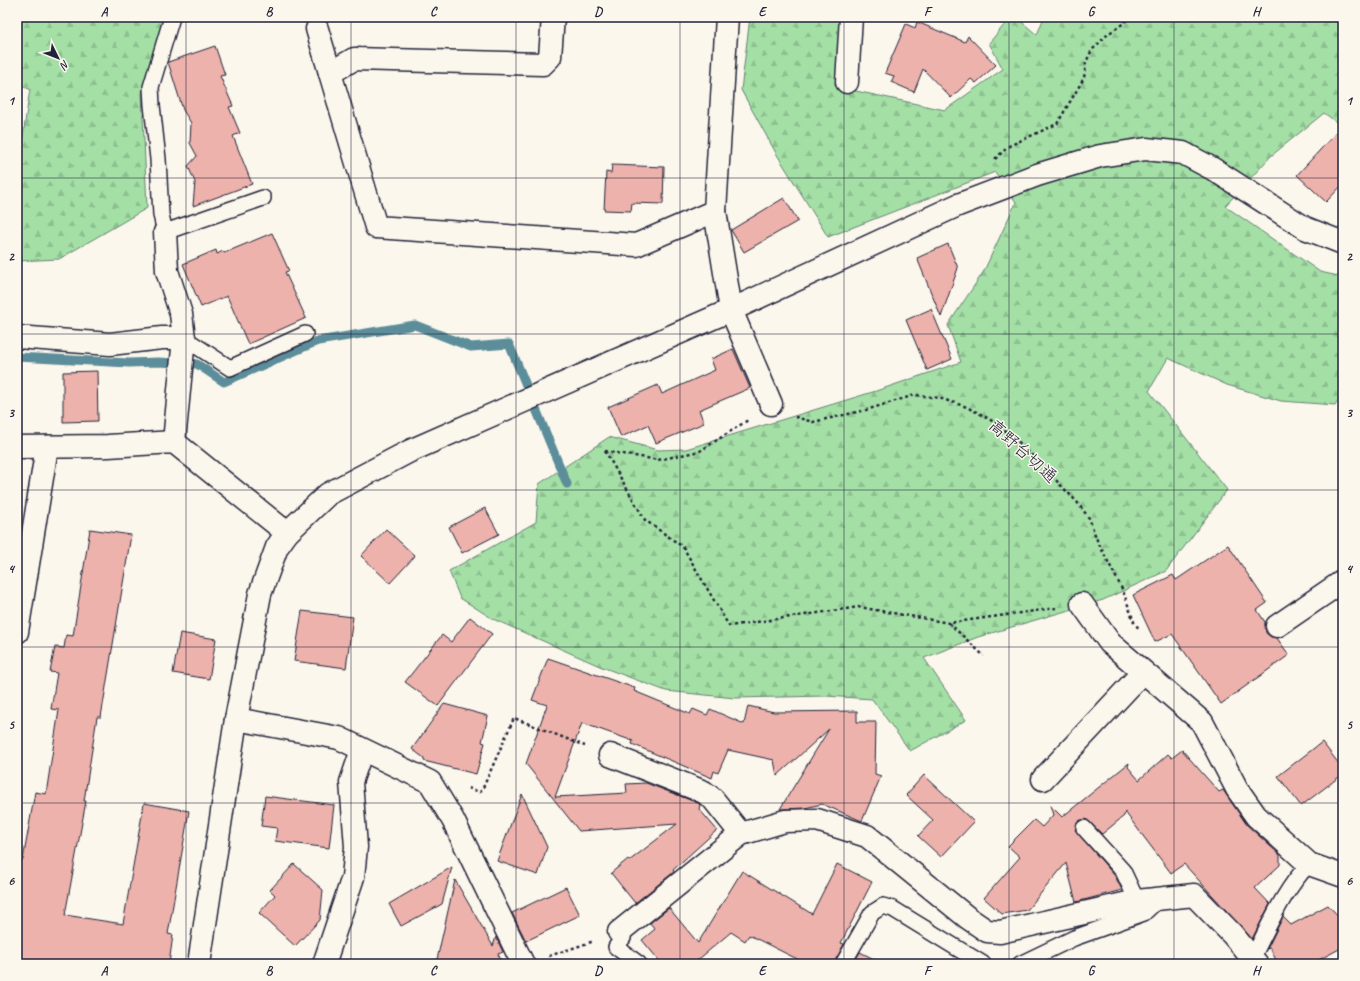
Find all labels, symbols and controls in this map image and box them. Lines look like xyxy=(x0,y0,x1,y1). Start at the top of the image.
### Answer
text: A xyxy=(101,4,109,20)
text: B xyxy=(266,4,274,20)
text: C xyxy=(430,4,438,20)
text: D xyxy=(594,4,603,20)
text: E xyxy=(759,4,768,20)
text: F xyxy=(924,4,933,20)
text: G xyxy=(1088,4,1096,20)
text: H xyxy=(1252,4,1262,20)
north arrow xyxy=(38,38,78,78)
text: N xyxy=(56,58,73,74)
text: 1 xyxy=(8,93,16,109)
text: 1 xyxy=(1346,93,1354,109)
text: 2 xyxy=(8,249,15,265)
text: 2 xyxy=(1346,249,1353,265)
text: 3 xyxy=(8,405,15,421)
text: 3 xyxy=(1346,405,1353,421)
street label: 高野台切通 xyxy=(984,415,1062,487)
text: 4 xyxy=(8,561,16,577)
text: 4 xyxy=(1346,561,1354,577)
text: 5 xyxy=(8,717,15,733)
text: 5 xyxy=(1346,717,1353,733)
text: 6 xyxy=(8,873,15,889)
text: 6 xyxy=(1346,873,1353,889)
text: A xyxy=(101,963,109,979)
text: B xyxy=(266,963,274,979)
text: C xyxy=(430,963,438,979)
text: D xyxy=(594,963,603,979)
text: E xyxy=(759,963,768,979)
text: F xyxy=(924,963,933,979)
text: G xyxy=(1088,963,1096,979)
text: H xyxy=(1252,963,1262,979)

